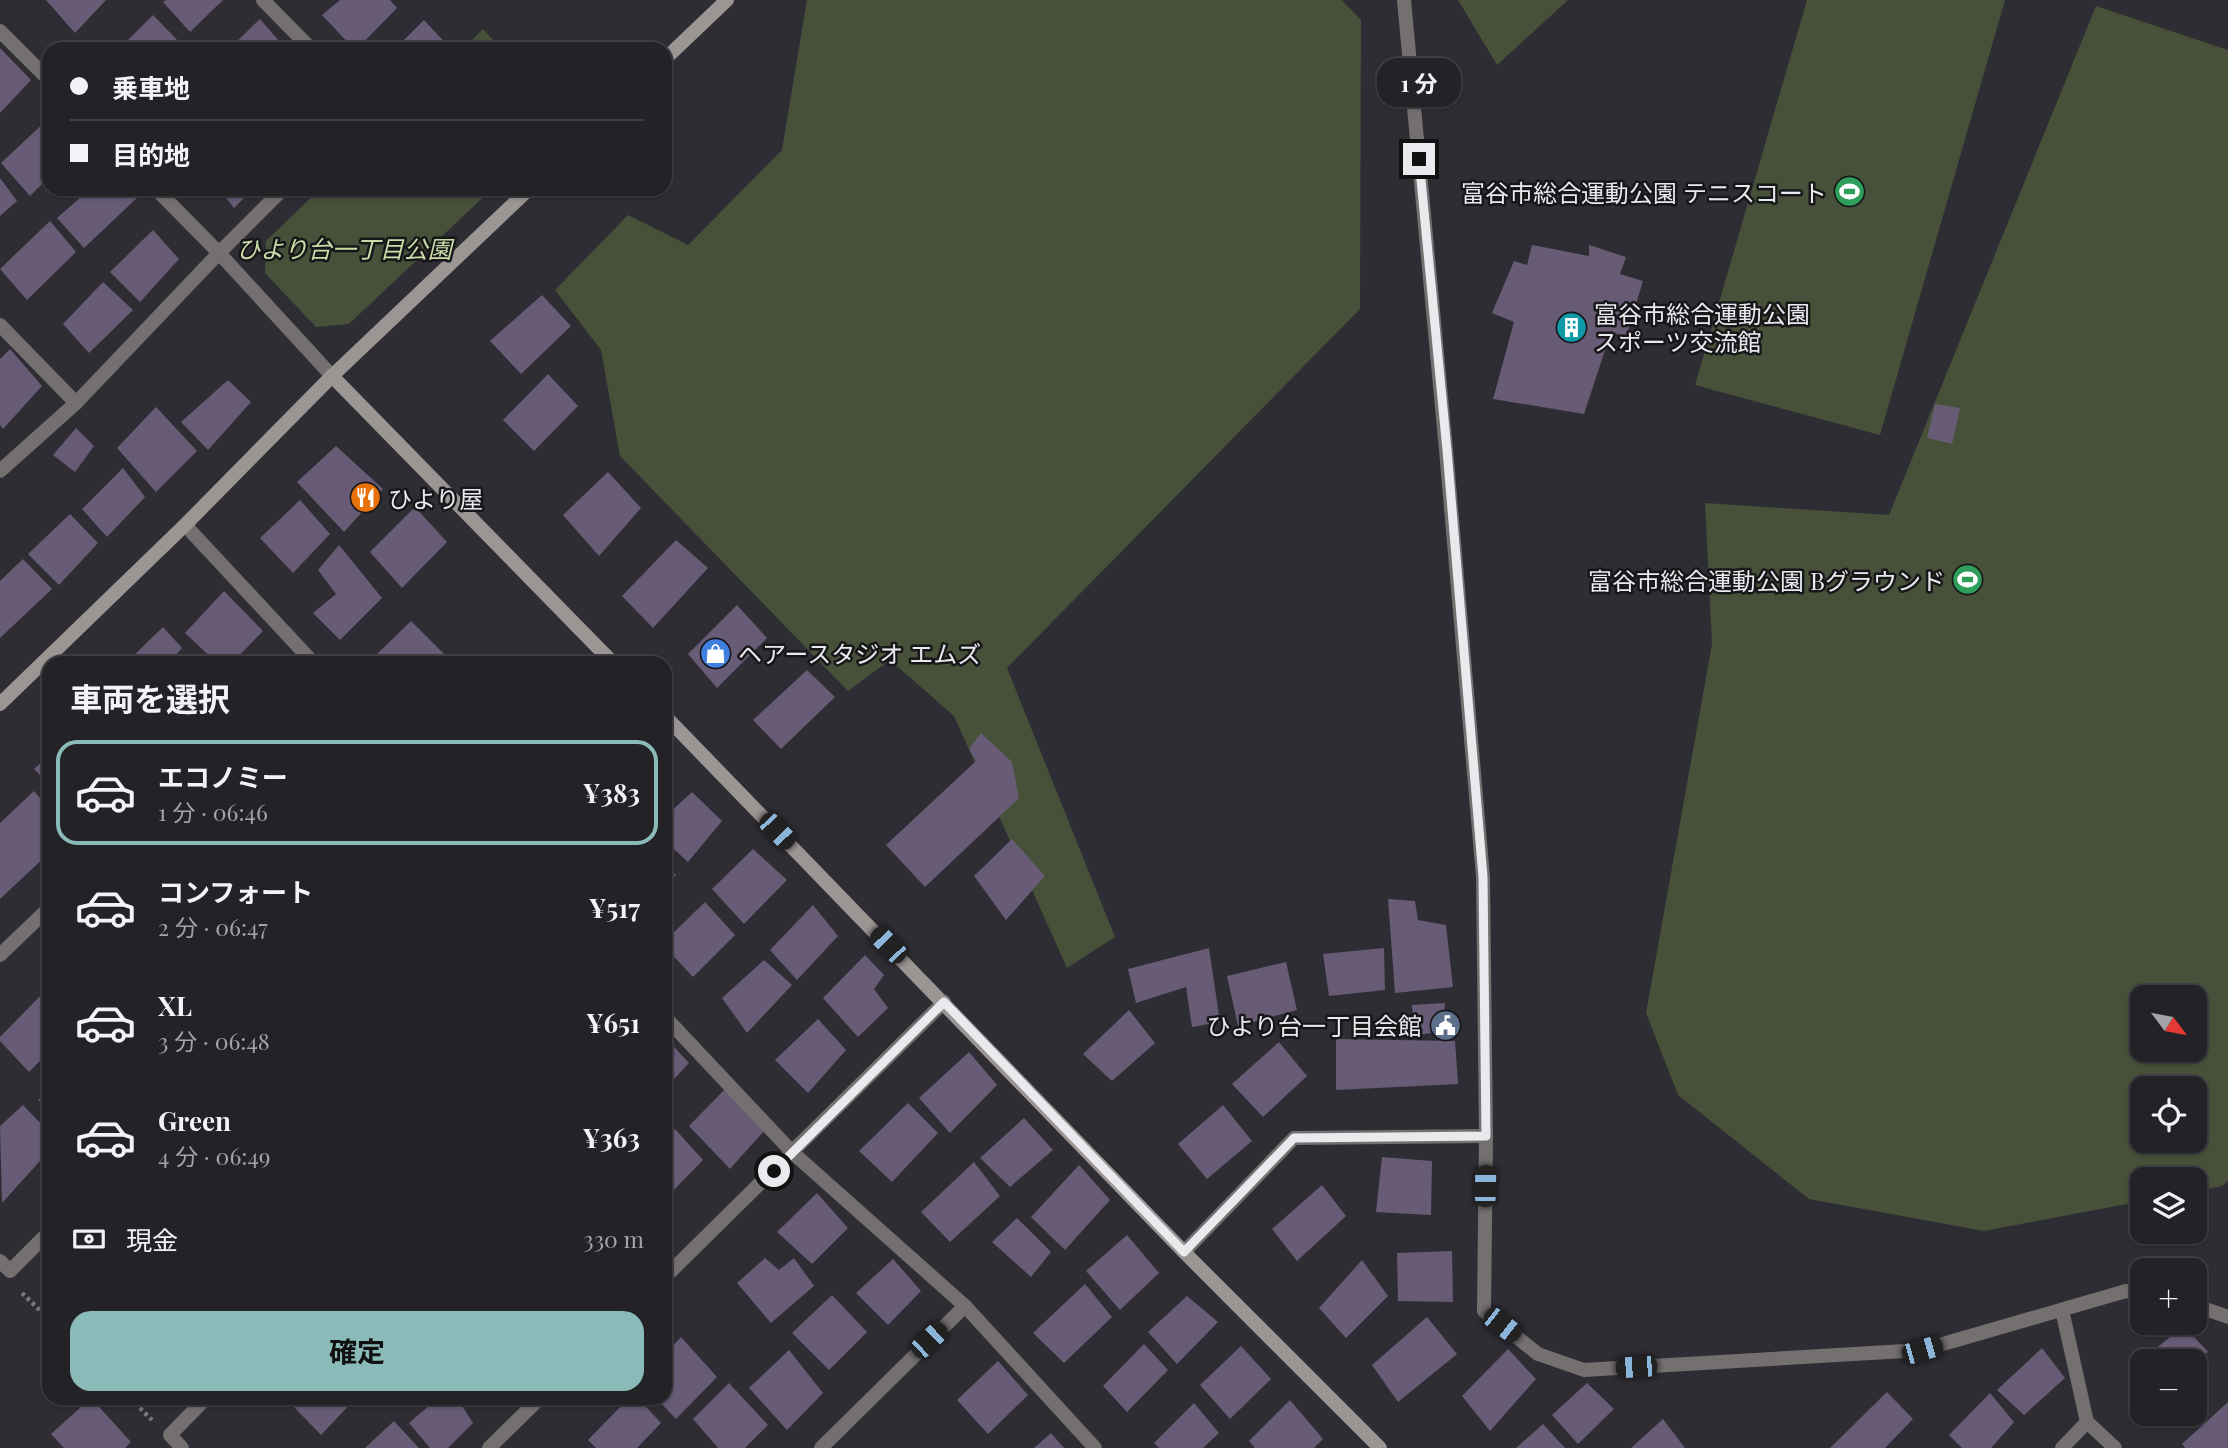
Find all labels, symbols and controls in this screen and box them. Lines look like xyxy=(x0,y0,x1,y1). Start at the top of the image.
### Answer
callout: 1 分 xyxy=(1377,58,1461,106)
text: 1 分 xyxy=(1400,67,1438,98)
text: 乗車地 xyxy=(112,70,190,105)
text: 目的地 xyxy=(112,137,190,172)
route end xyxy=(1403,143,1435,175)
sports icon: 富谷市総合運動公園 テニスコート xyxy=(1833,175,1867,209)
place label: 富谷市総合運動公園 テニスコート xyxy=(1461,176,1827,208)
park label: ひより台一丁目公園 xyxy=(236,232,455,264)
place label: 富谷市総合運動公園 スポーツ交流館 xyxy=(1594,297,1810,357)
building icon: 富谷市総合運動公園 スポーツ交流館 xyxy=(1554,310,1588,344)
restaurant icon: ひより屋 xyxy=(348,481,382,515)
place label: ひより屋 xyxy=(388,482,484,514)
sports icon: 富谷市総合運動公園 Bグラウンド xyxy=(1951,563,1985,597)
place label: 富谷市総合運動公園 Bグラウンド xyxy=(1588,564,1945,596)
shop icon: ヘアースタジオ エムズ xyxy=(698,636,732,670)
place label: ヘアースタジオ エムズ xyxy=(738,637,981,669)
text: 車両を選択 xyxy=(70,676,230,719)
text: エコノミー xyxy=(158,759,288,794)
icon: car xyxy=(74,761,137,824)
text: ¥383 xyxy=(583,775,640,810)
text: 1 分 · 06:46 xyxy=(158,796,268,827)
car xyxy=(755,809,800,853)
text: コンフォート xyxy=(158,874,313,909)
icon: car xyxy=(74,876,137,939)
text: ¥517 xyxy=(589,890,640,925)
text: 2 分 · 06:47 xyxy=(158,911,267,942)
car xyxy=(866,923,911,967)
north arrow xyxy=(2130,985,2207,1062)
map controls xyxy=(2130,985,2207,1426)
text: XL xyxy=(158,988,192,1023)
icon: car xyxy=(74,991,137,1054)
text: ¥651 xyxy=(586,1005,640,1040)
public building icon: ひより台一丁目会館 xyxy=(1428,1008,1462,1042)
place label: ひより台一丁目会館 xyxy=(1206,1009,1422,1041)
text: 3 分 · 06:48 xyxy=(158,1025,270,1056)
button: locate xyxy=(2130,1076,2207,1153)
text: Green xyxy=(158,1103,231,1138)
icon: car xyxy=(74,1106,137,1169)
text: ¥363 xyxy=(582,1120,640,1155)
text: 4 分 · 06:49 xyxy=(158,1140,271,1171)
route start xyxy=(758,1155,790,1187)
car xyxy=(1475,1165,1496,1207)
button: layers xyxy=(2130,1167,2207,1244)
icon: cash xyxy=(70,1220,108,1258)
text: 現金 xyxy=(126,1222,178,1257)
text: 330 m xyxy=(583,1223,644,1254)
button: + xyxy=(2130,1258,2207,1335)
car xyxy=(1479,1304,1526,1346)
button: 確定 xyxy=(70,1311,644,1391)
car xyxy=(907,1318,952,1362)
car xyxy=(1899,1334,1946,1366)
button: − xyxy=(2130,1349,2207,1426)
car xyxy=(1615,1355,1658,1379)

